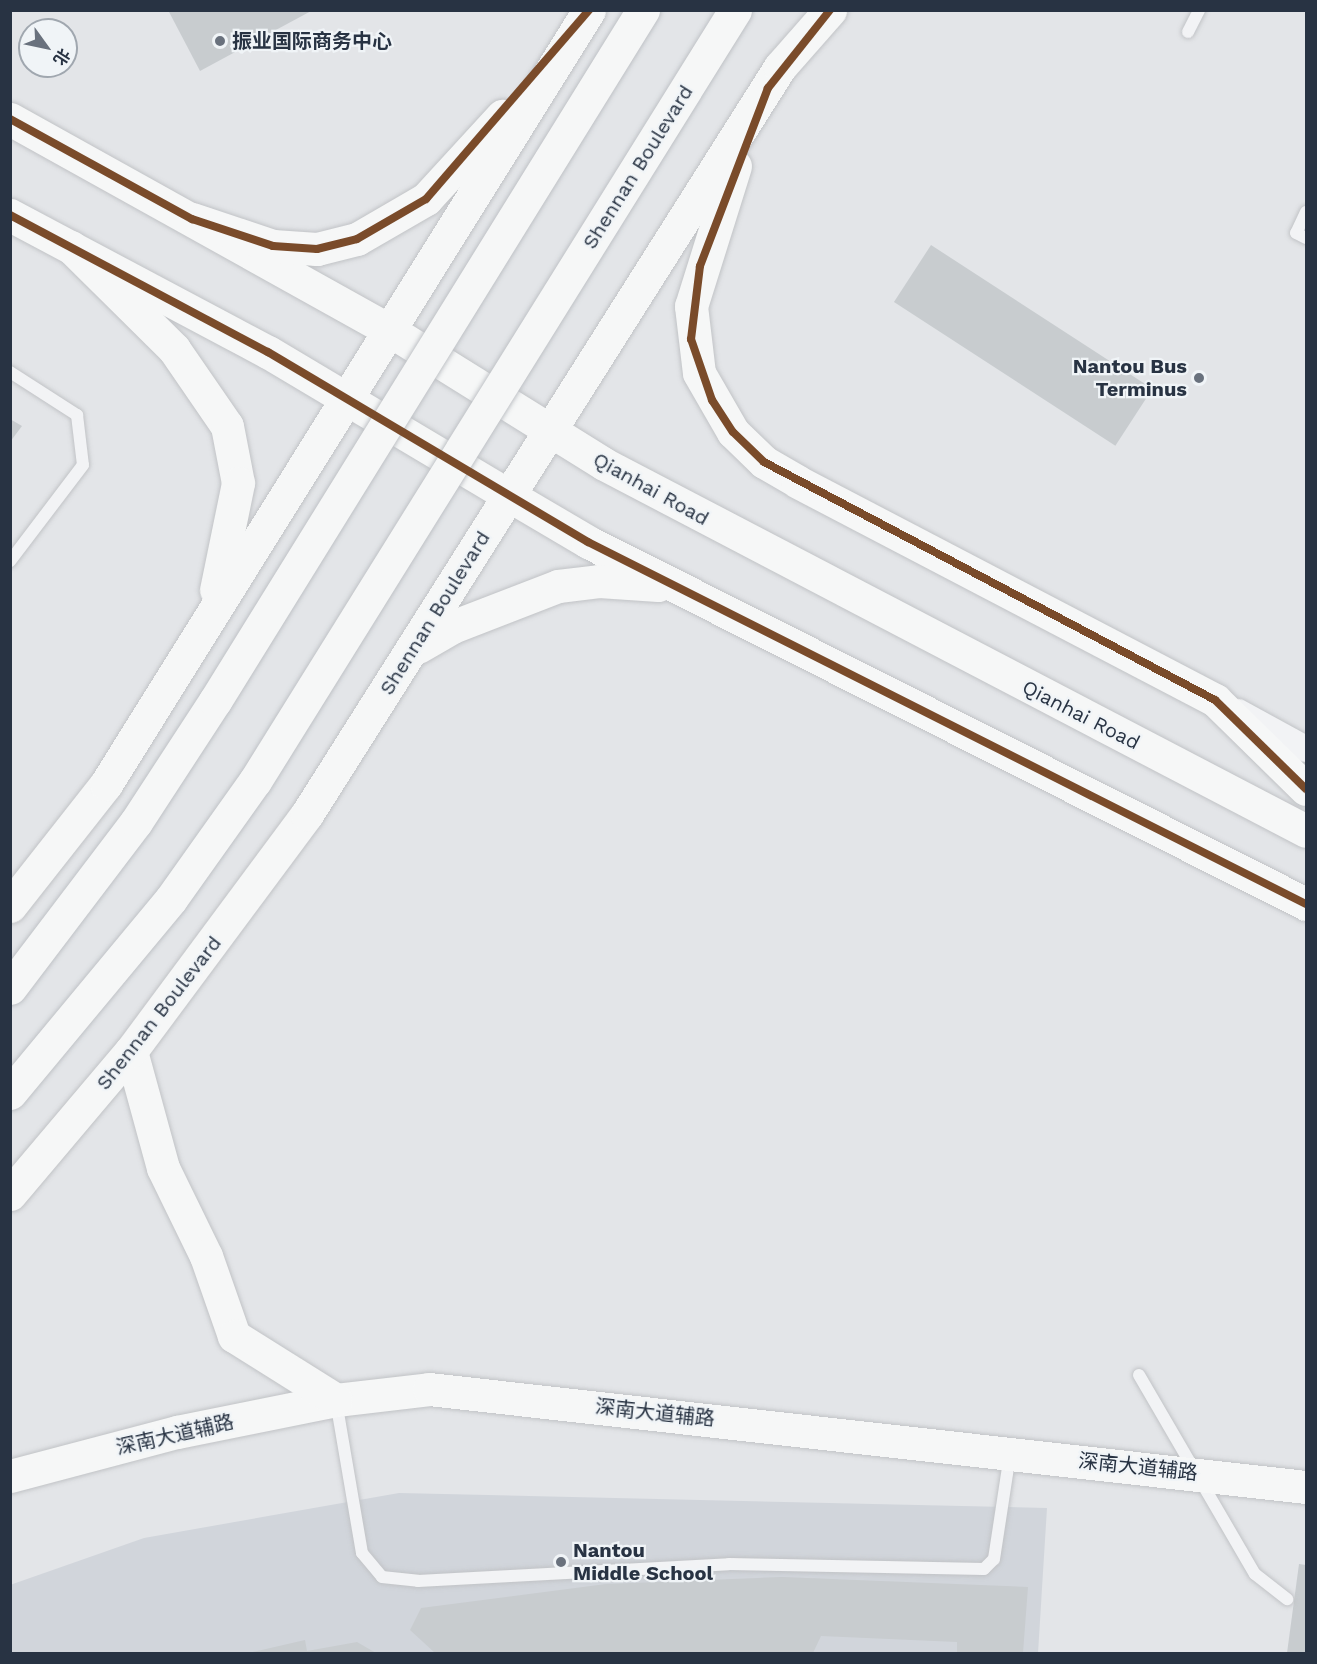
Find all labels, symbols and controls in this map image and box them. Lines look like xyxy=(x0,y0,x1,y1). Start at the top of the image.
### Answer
north arrow xyxy=(18,18,78,78)
place label: 振业国际商务中心 xyxy=(232,29,392,53)
marker: 振业国际商务中心 xyxy=(213,34,227,48)
text: 北 xyxy=(50,45,74,69)
street label: Shennan Boulevard xyxy=(578,81,698,253)
place label: Nantou Bus Terminus xyxy=(1073,354,1187,401)
marker: Nantou Bus Terminus xyxy=(1192,371,1206,385)
street label: Qianhai Road xyxy=(589,447,713,531)
street label: Shennan Boulevard xyxy=(375,527,495,699)
street label: Qianhai Road xyxy=(1018,675,1144,755)
street label: Shennan Boulevard xyxy=(91,931,227,1095)
street label: 深南大道辅路 xyxy=(594,1395,716,1431)
street label: 深南大道辅路 xyxy=(114,1410,236,1460)
street label: 深南大道辅路 xyxy=(1077,1449,1199,1485)
place label: Nantou Middle School xyxy=(573,1538,713,1585)
marker: Nantou Middle School xyxy=(554,1555,568,1569)

